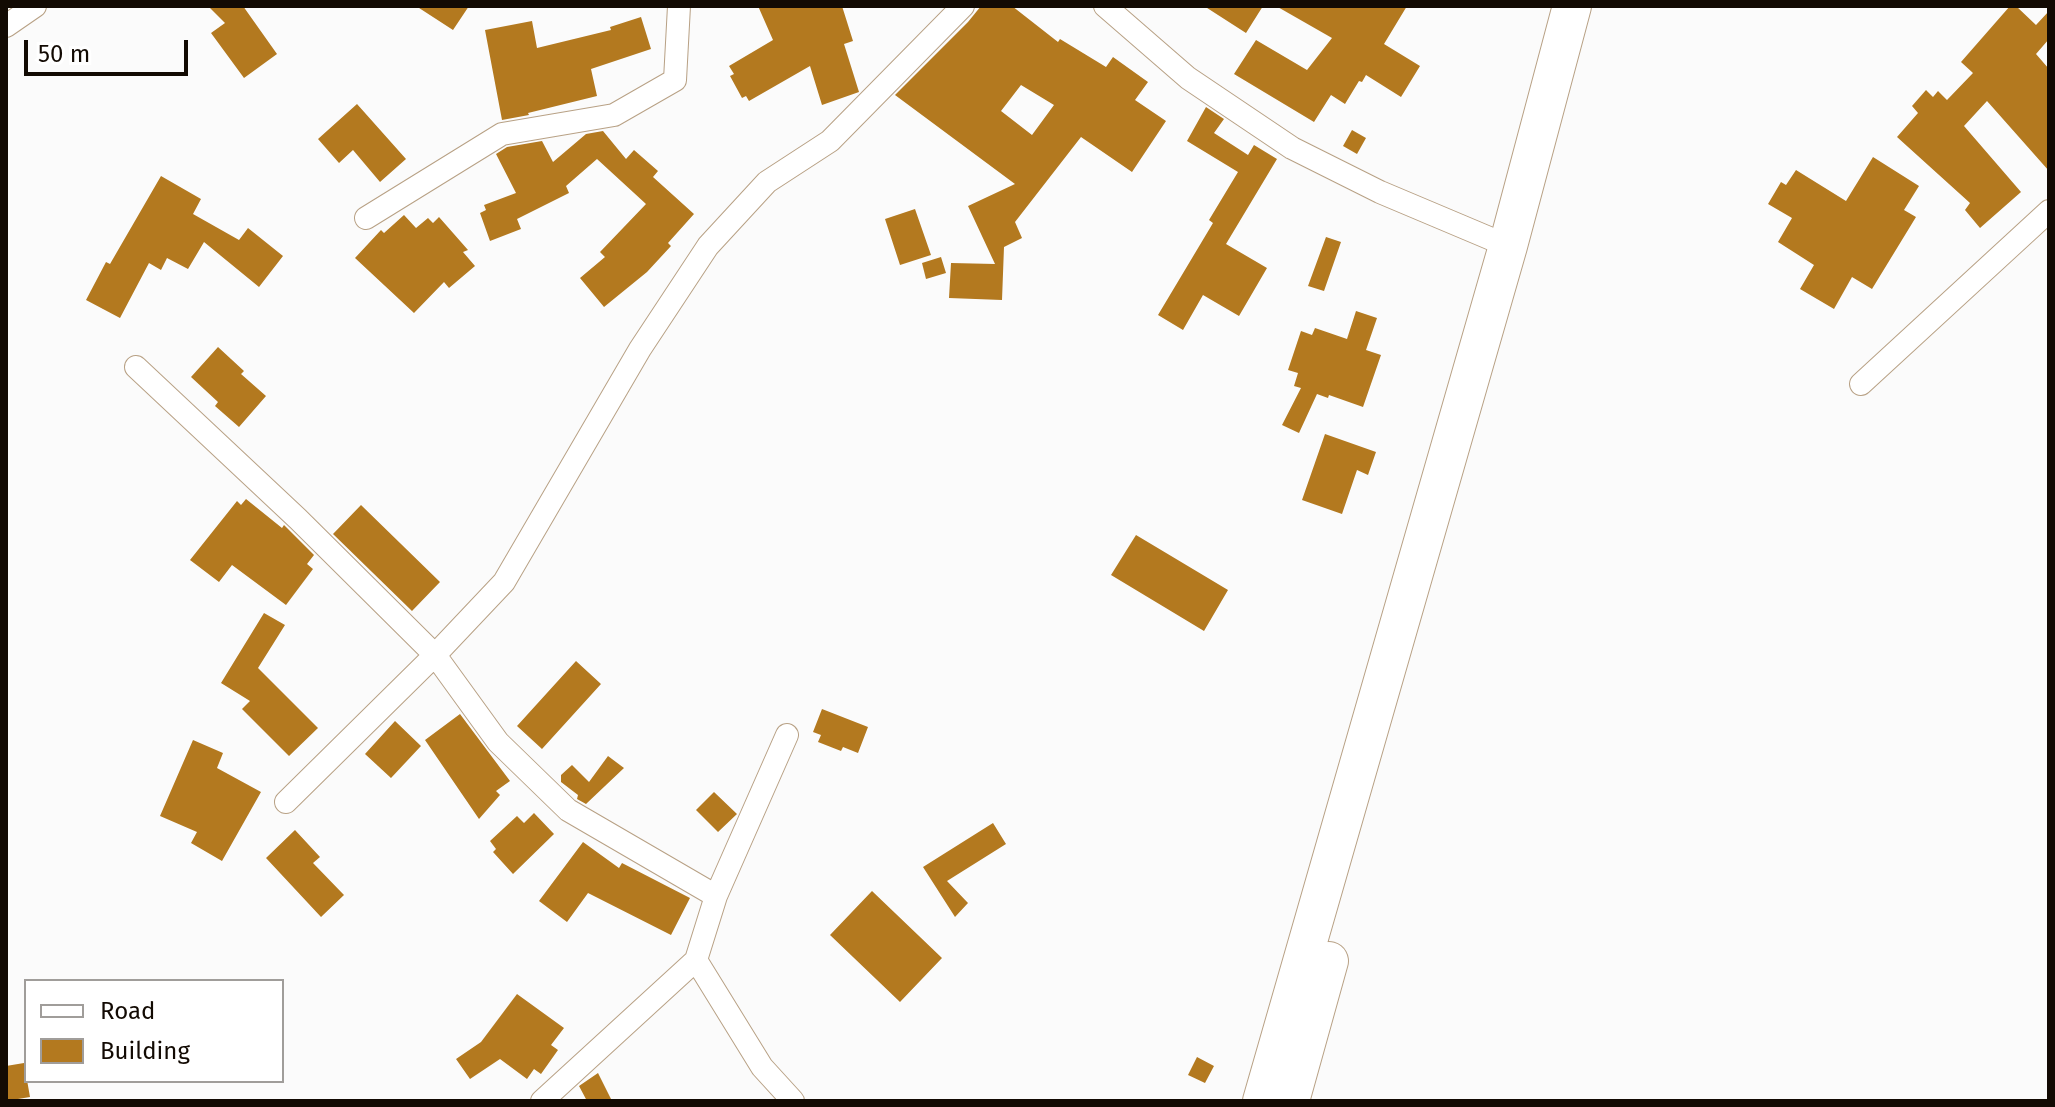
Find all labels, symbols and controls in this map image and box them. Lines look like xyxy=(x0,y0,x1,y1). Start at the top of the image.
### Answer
scale bar xyxy=(28,24,192,74)
text: 50 m xyxy=(38,40,90,68)
legend xyxy=(24,979,284,1083)
text: Road xyxy=(100,997,155,1025)
text: Building xyxy=(100,1037,190,1065)

